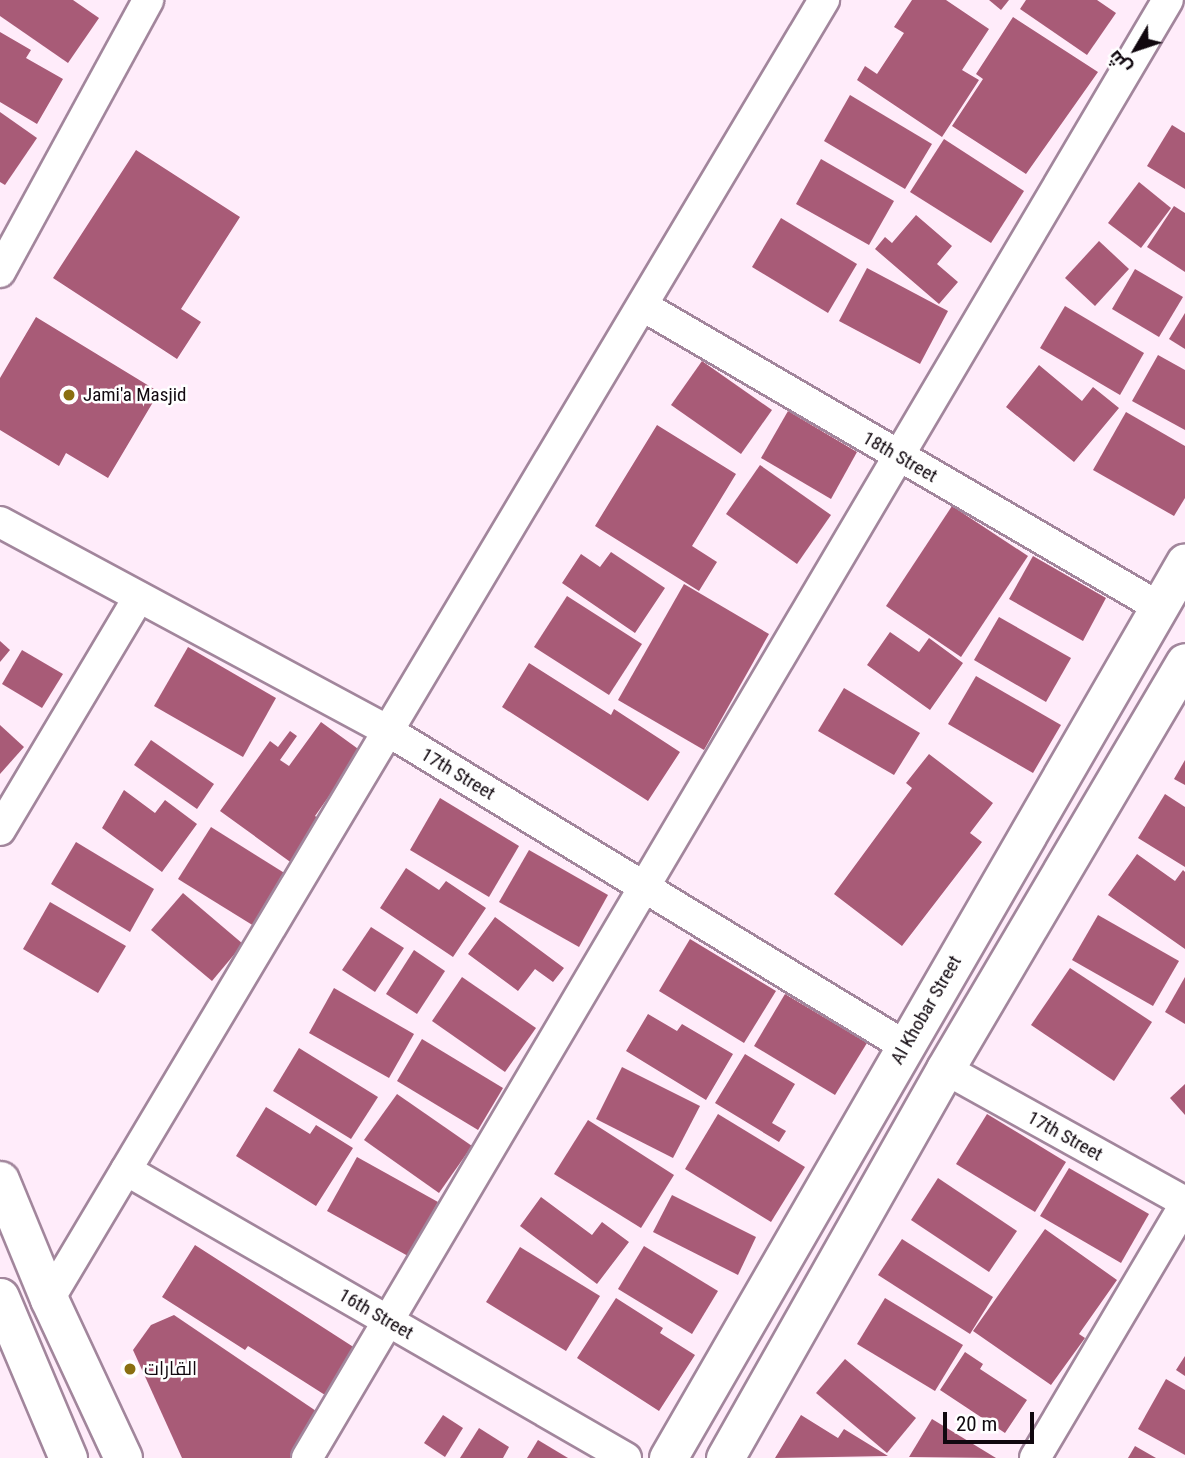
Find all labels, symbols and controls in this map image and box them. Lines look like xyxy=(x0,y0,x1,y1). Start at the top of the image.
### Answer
north arrow xyxy=(1101,14,1171,84)
text: ش xyxy=(1103,46,1136,79)
place label: Jami'a Masjid xyxy=(83,384,186,406)
marker: Jami'a Masjid xyxy=(61,387,77,403)
street label: 18th Street xyxy=(859,427,941,487)
street label: 17th Street xyxy=(417,743,499,805)
street label: Al Khobar Street xyxy=(886,952,966,1068)
street label: 17th Street xyxy=(1023,1106,1107,1166)
street label: 16th Street xyxy=(335,1284,417,1344)
place label: القارات xyxy=(144,1358,197,1380)
marker: القارات xyxy=(122,1361,138,1377)
scale bar xyxy=(947,1398,1038,1442)
text: 20 m xyxy=(956,1412,997,1436)

